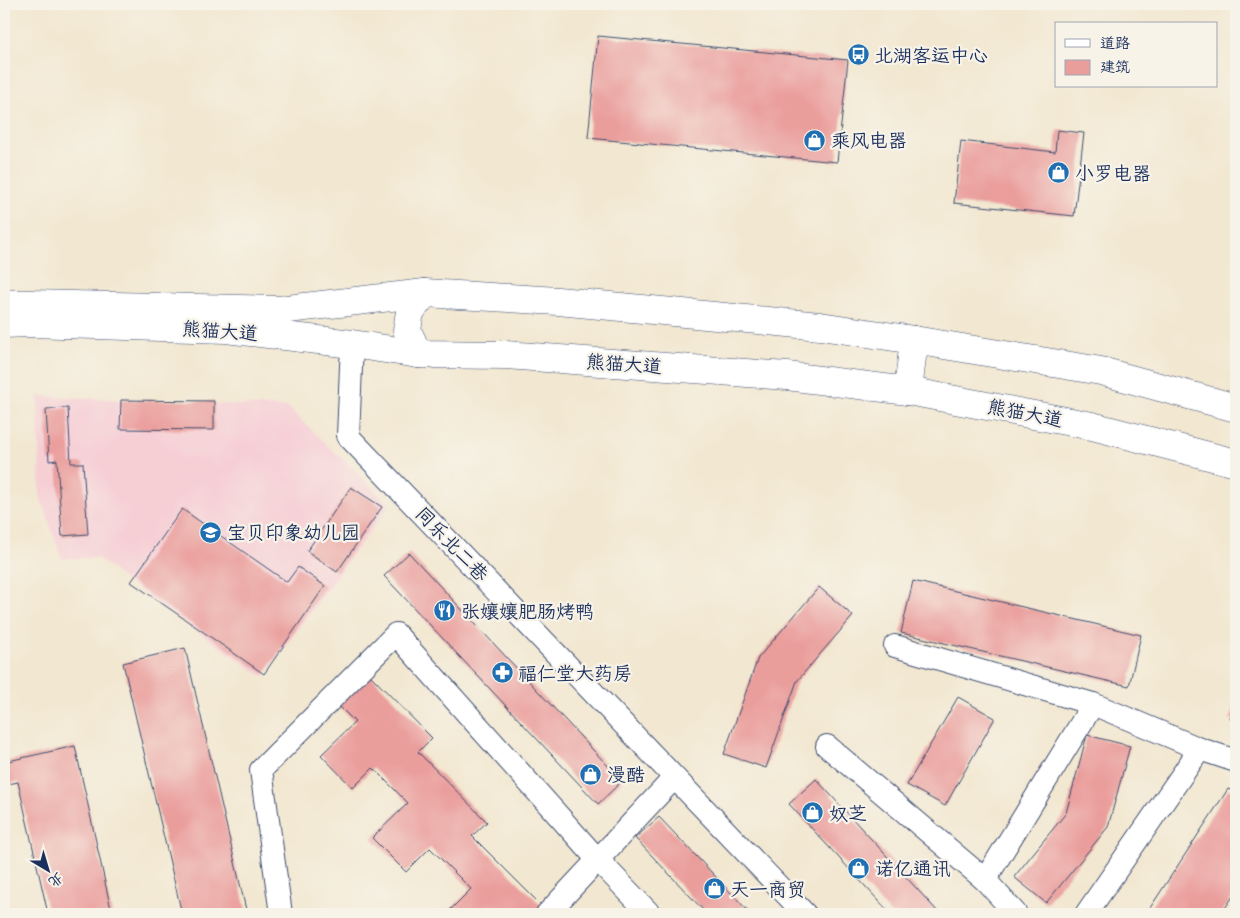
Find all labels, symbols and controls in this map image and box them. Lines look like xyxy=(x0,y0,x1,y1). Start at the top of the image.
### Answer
legend xyxy=(1055,22,1218,88)
text: 道路 xyxy=(1100,34,1130,52)
bus stop icon: 北湖客运中心 xyxy=(846,43,870,67)
place label: 北湖客运中心 xyxy=(874,44,988,67)
text: 建筑 xyxy=(1100,58,1130,76)
shop icon: 乘风电器 xyxy=(803,128,827,152)
place label: 乘风电器 xyxy=(831,129,907,152)
shop icon: 小罗电器 xyxy=(1047,161,1071,185)
place label: 小罗电器 xyxy=(1075,162,1151,185)
street label: 熊猫大道 xyxy=(181,317,259,345)
street label: 熊猫大道 xyxy=(585,350,663,378)
street label: 熊猫大道 xyxy=(985,394,1065,432)
street label: 同乐北二巷 xyxy=(411,502,493,586)
school or university icon: 宝贝印象幼儿园 xyxy=(199,520,223,544)
place label: 宝贝印象幼儿园 xyxy=(227,521,360,544)
restaurant icon: 张孃孃肥肠烤鸭 xyxy=(433,599,457,623)
place label: 张孃孃肥肠烤鸭 xyxy=(461,600,594,623)
pharmacy icon: 福仁堂大药房 xyxy=(490,661,514,685)
place label: 福仁堂大药房 xyxy=(518,662,632,685)
shop icon: 漫酷 xyxy=(579,762,603,786)
place label: 漫酷 xyxy=(607,763,645,786)
shop icon: 奴芝 xyxy=(801,801,825,825)
place label: 奴芝 xyxy=(829,802,867,825)
north arrow xyxy=(22,846,72,896)
shop icon: 诺亿通讯 xyxy=(847,856,871,880)
place label: 诺亿通讯 xyxy=(875,857,951,880)
text: 北 xyxy=(45,869,66,891)
shop icon: 天一商贸 xyxy=(702,877,726,901)
place label: 天一商贸 xyxy=(730,878,806,901)

